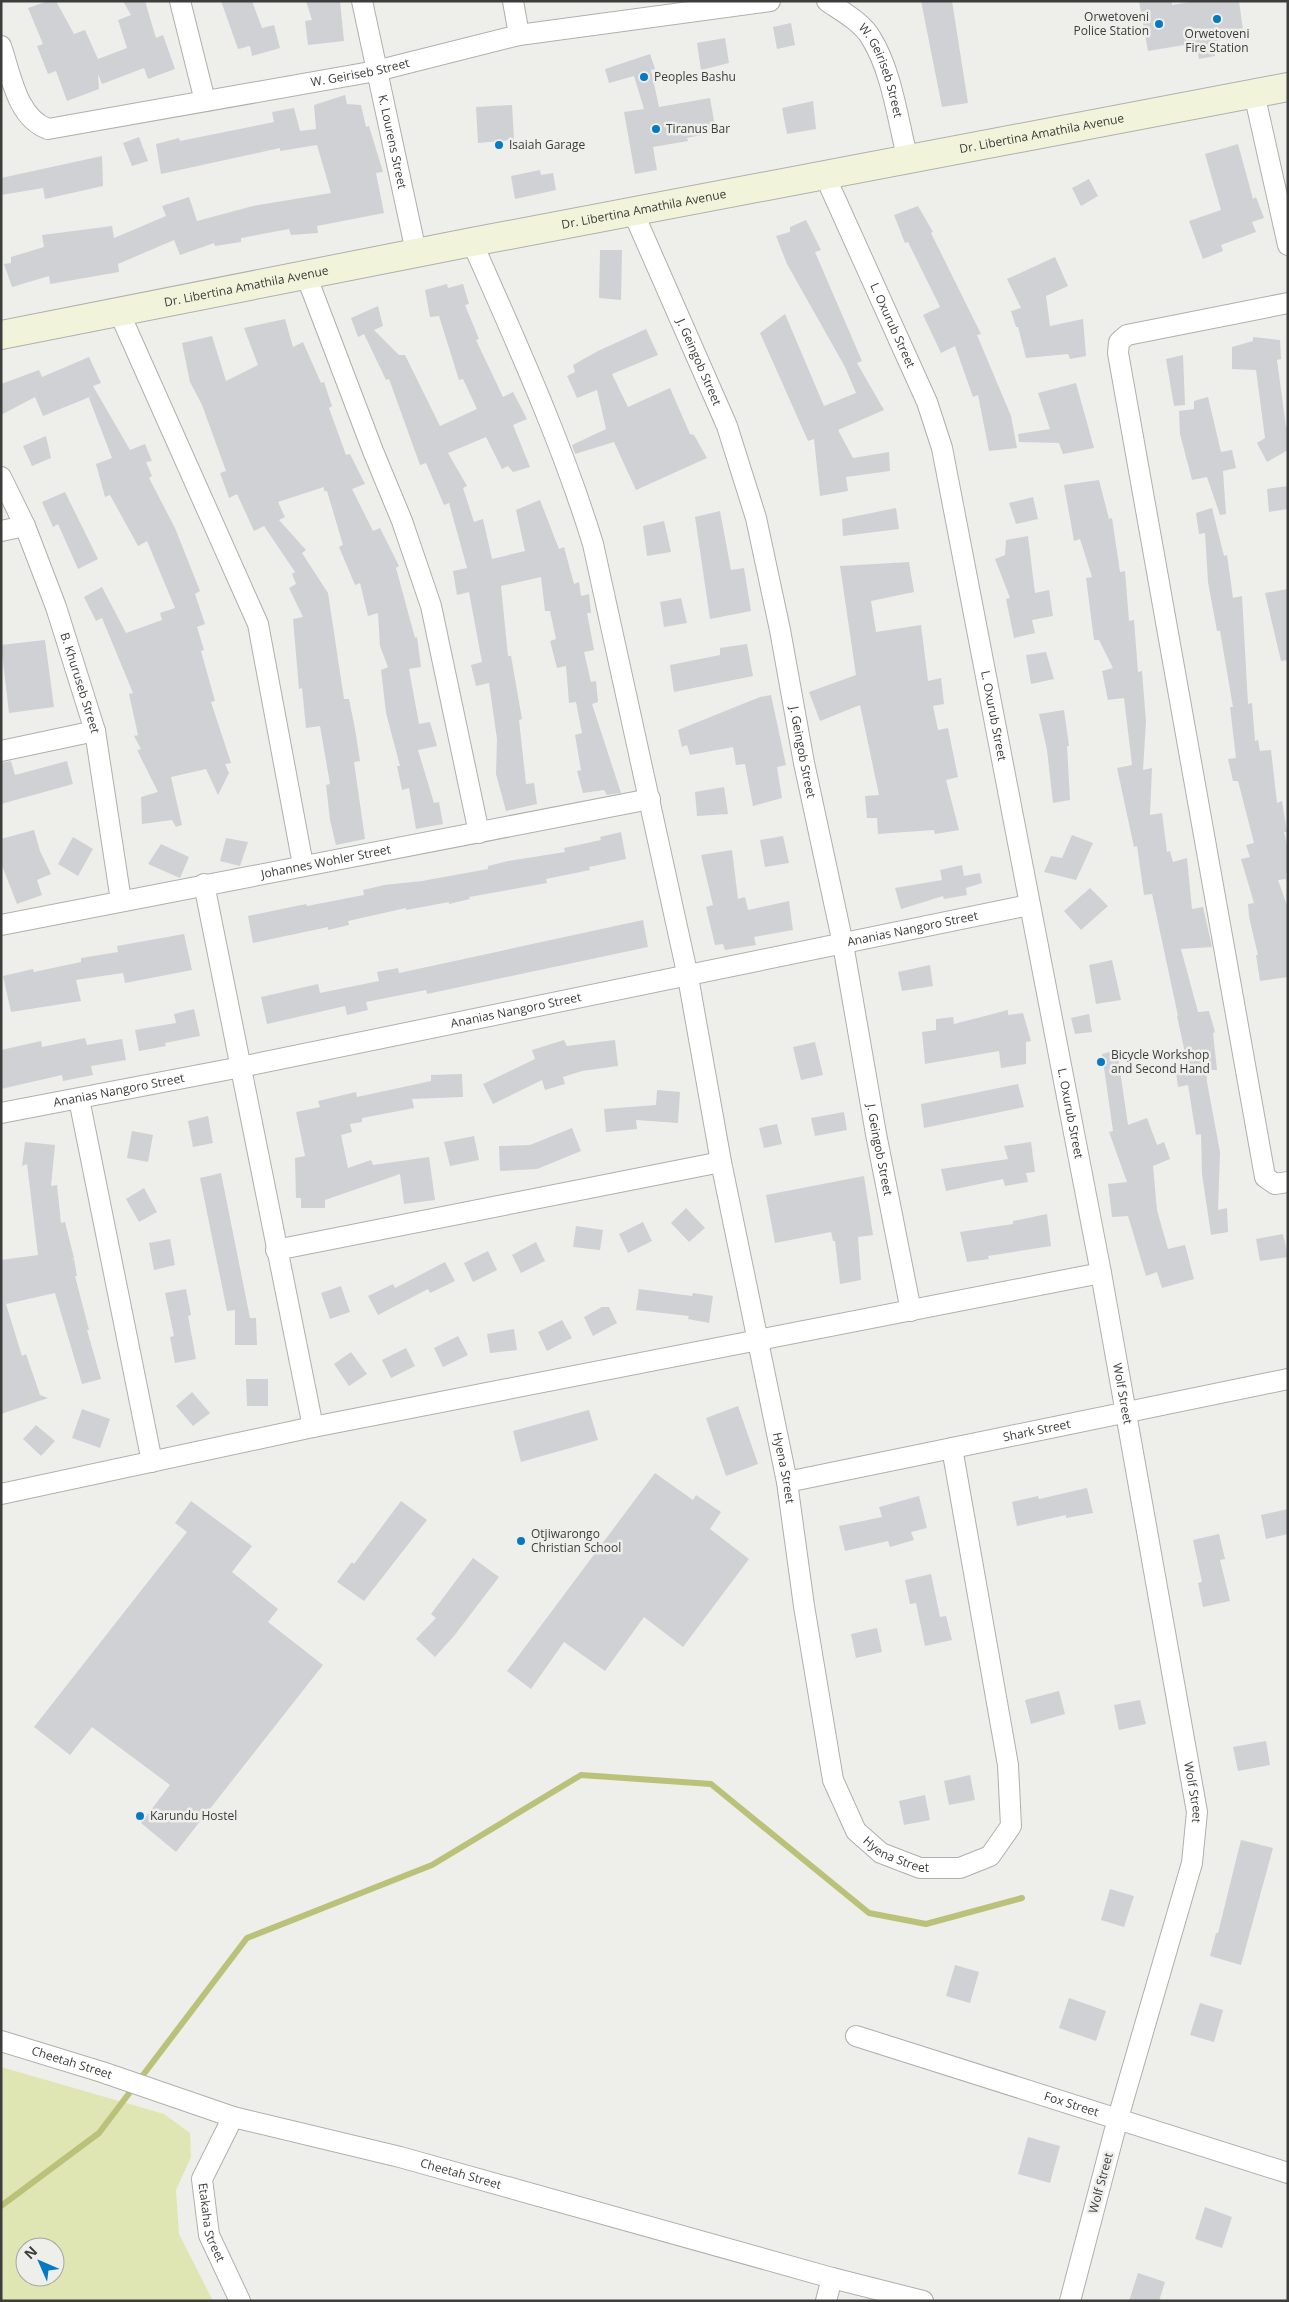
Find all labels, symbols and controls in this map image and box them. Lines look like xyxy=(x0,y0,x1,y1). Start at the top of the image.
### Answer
place label: Orwetoveni Police Station xyxy=(1073,8,1149,39)
marker: Orwetoveni Fire Station xyxy=(1211,13,1223,25)
marker: Orwetoveni Police Station xyxy=(1153,18,1165,30)
street label: W. Geiriseb Street xyxy=(855,19,907,119)
place label: Orwetoveni Fire Station xyxy=(1185,25,1249,56)
street label: W. Geiriseb Street xyxy=(309,54,411,90)
place label: Peoples Bashu xyxy=(654,68,736,85)
marker: Peoples Bashu xyxy=(638,71,650,83)
street label: K. Lourens Street xyxy=(374,93,411,190)
street label: Dr. Libertina Amathila Avenue xyxy=(958,109,1126,157)
place label: Tiranus Bar xyxy=(666,120,730,137)
marker: Tiranus Bar xyxy=(650,123,662,135)
place label: Isaiah Garage xyxy=(509,136,585,153)
marker: Isaiah Garage xyxy=(493,139,505,151)
street label: Dr. Libertina Amathila Avenue xyxy=(560,185,728,233)
street label: Dr. Libertina Amathila Avenue xyxy=(162,261,330,311)
street label: L. Oxurub Street xyxy=(866,280,920,371)
street label: J. Geingob Street xyxy=(672,315,726,408)
street label: B. Khuruseb Street xyxy=(57,630,104,734)
street label: L. Oxurub Street xyxy=(977,669,1011,762)
street label: J. Geingob Street xyxy=(786,704,820,800)
street label: Johannes Wohler Street xyxy=(259,841,392,883)
street label: Ananias Nangoro Street xyxy=(846,907,979,950)
street label: Ananias Nangoro Street xyxy=(449,988,583,1032)
place label: Bicycle Workshop and Second Hand xyxy=(1111,1046,1210,1077)
marker: Bicycle Workshop and Second Hand xyxy=(1095,1056,1107,1068)
street label: L. Oxurub Street xyxy=(1054,1067,1088,1160)
street label: Ananias Nangoro Street xyxy=(52,1069,186,1111)
street label: J. Geingob Street xyxy=(863,1101,897,1197)
street label: Wolf Street xyxy=(1109,1361,1137,1426)
street label: Shark Street xyxy=(1001,1415,1072,1445)
street label: Hyena Street xyxy=(769,1431,799,1505)
place label: Otjiwarongo Christian School xyxy=(531,1525,621,1556)
marker: Otjiwarongo Christian School xyxy=(515,1535,527,1547)
street label: Wolf Street xyxy=(1180,1760,1206,1824)
place label: Karundu Hostel xyxy=(150,1807,237,1824)
marker: Karundu Hostel xyxy=(134,1810,146,1822)
street label: Hyena Street xyxy=(860,1832,929,1876)
street label: Cheetah Street xyxy=(30,2042,114,2083)
street label: Fox Street xyxy=(1042,2087,1101,2120)
street label: Wolf Street xyxy=(1084,2151,1117,2215)
street label: Cheetah Street xyxy=(418,2154,503,2193)
street label: Etakaha Street xyxy=(195,2182,229,2265)
north arrow xyxy=(15,2237,65,2287)
text: N xyxy=(20,2242,41,2263)

